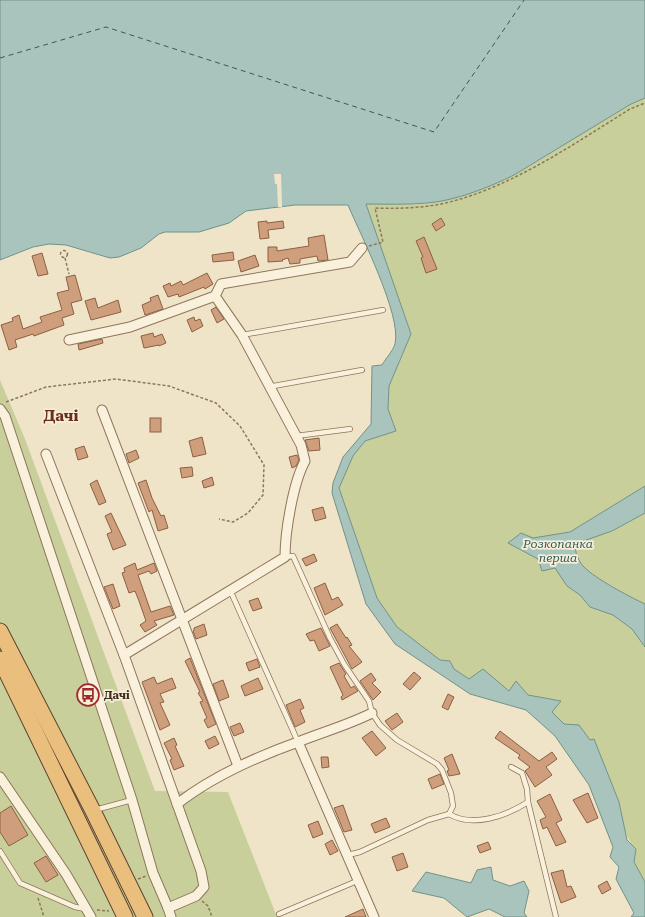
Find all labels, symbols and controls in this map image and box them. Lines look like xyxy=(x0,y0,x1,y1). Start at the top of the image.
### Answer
district label: Дачі xyxy=(44,407,78,425)
water label: Розкопанка перша xyxy=(522,537,593,565)
bus stop icon: Дачі xyxy=(75,682,101,708)
place label: Дачі xyxy=(104,689,130,702)

